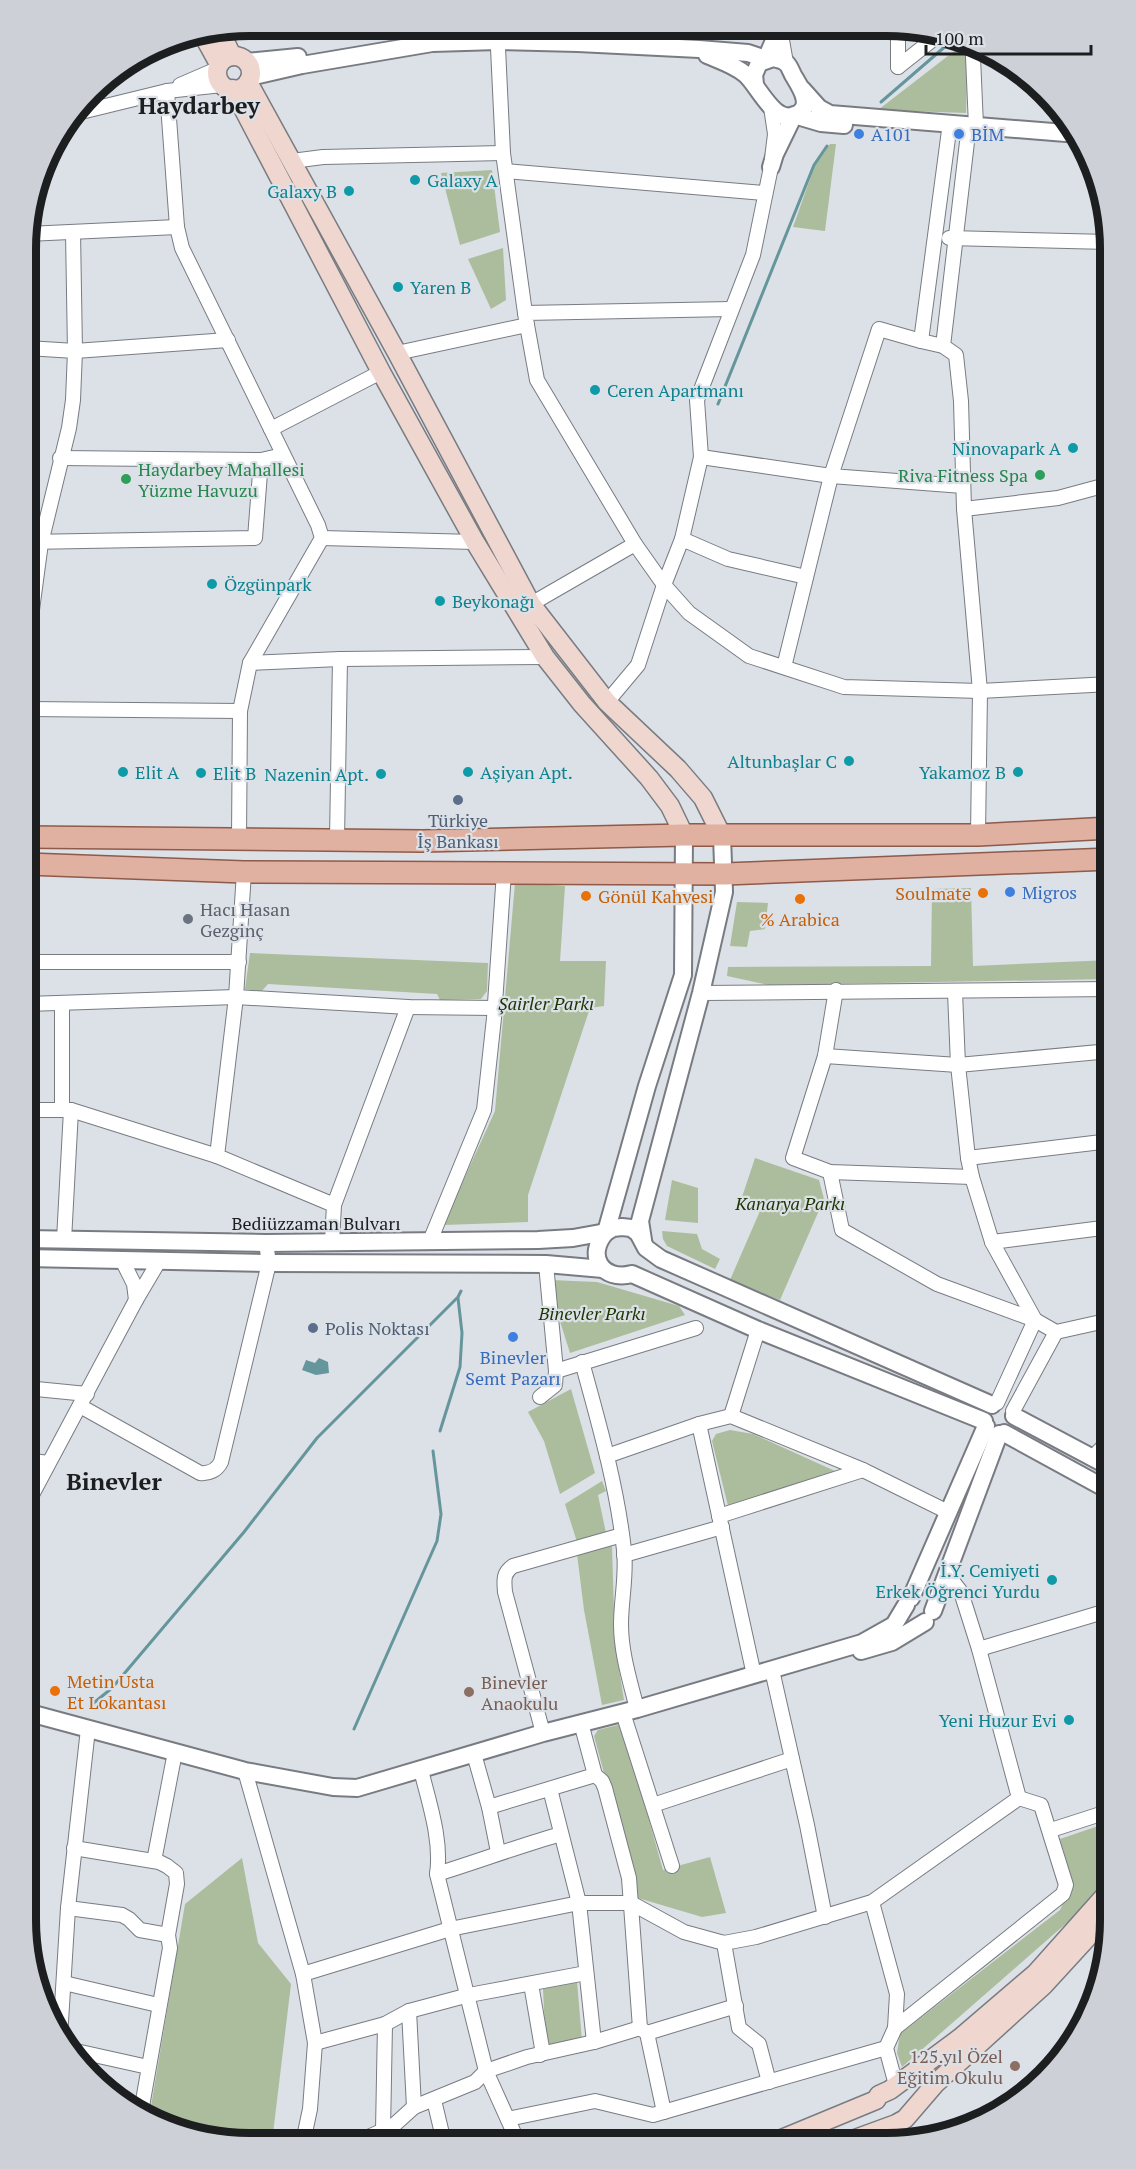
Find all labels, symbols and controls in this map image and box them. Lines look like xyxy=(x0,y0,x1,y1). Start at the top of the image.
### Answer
scale bar xyxy=(926,18,1091,56)
text: 100 m xyxy=(935,26,984,50)
district label: Haydarbey xyxy=(138,89,261,121)
place label: A101 xyxy=(871,122,912,146)
place label: BİM xyxy=(971,122,1004,146)
marker: A101 xyxy=(852,127,866,141)
marker: BİM xyxy=(952,127,966,141)
place label: Galaxy A xyxy=(427,168,498,192)
marker: Galaxy A xyxy=(408,173,422,187)
place label: Galaxy B xyxy=(267,179,337,203)
marker: Galaxy B xyxy=(342,184,356,198)
place label: Yaren B xyxy=(410,275,471,299)
marker: Yaren B xyxy=(391,280,405,294)
place label: Ceren Apartmanı xyxy=(607,378,744,402)
marker: Ceren Apartmanı xyxy=(588,383,602,397)
place label: Ninovapark A xyxy=(952,436,1062,460)
marker: Ninovapark A xyxy=(1066,441,1080,455)
place label: Haydarbey Mahallesi Yüzme Havuzu xyxy=(138,457,305,502)
place label: Riva Fitness Spa xyxy=(898,463,1028,487)
marker: Riva Fitness Spa xyxy=(1033,468,1047,482)
marker: Haydarbey Mahallesi Yüzme Havuzu xyxy=(119,472,133,486)
place label: Özgünpark xyxy=(224,572,312,596)
marker: Özgünpark xyxy=(205,577,219,591)
place label: Beykonağı xyxy=(452,589,535,613)
marker: Beykonağı xyxy=(433,594,447,608)
place label: Altunbaşlar C xyxy=(727,749,837,773)
marker: Altunbaşlar C xyxy=(842,754,856,768)
place label: Elit A xyxy=(135,760,180,784)
place label: Aşiyan Apt. xyxy=(480,760,573,784)
place label: Yakamoz B xyxy=(919,760,1006,784)
place label: Elit B xyxy=(213,761,256,785)
place label: Nazenin Apt. xyxy=(264,762,369,786)
marker: Elit A xyxy=(116,765,130,779)
marker: Aşiyan Apt. xyxy=(461,765,475,779)
marker: Yakamoz B xyxy=(1011,765,1025,779)
marker: Elit B xyxy=(194,766,208,780)
marker: Nazenin Apt. xyxy=(374,767,388,781)
marker: Türkiye İş Bankası xyxy=(451,793,465,807)
place label: Türkiye İş Bankası xyxy=(417,808,499,853)
place label: Migros xyxy=(1022,880,1077,904)
place label: Soulmate xyxy=(895,881,971,905)
place label: Gönül Kahvesi xyxy=(598,884,714,908)
marker: Migros xyxy=(1003,885,1017,899)
marker: Soulmate xyxy=(976,886,990,900)
marker: Gönül Kahvesi xyxy=(579,889,593,903)
marker: % Arabica xyxy=(793,892,807,906)
place label: Hacı Hasan Gezginç xyxy=(200,897,290,942)
place label: % Arabica xyxy=(760,907,840,931)
marker: Hacı Hasan Gezginç xyxy=(181,912,195,926)
park label: Şairler Parkı xyxy=(498,991,594,1015)
park label: Kanarya Parkı xyxy=(734,1191,845,1215)
street label: Bediüzzaman Bulvarı xyxy=(231,1211,401,1235)
park label: Binevler Parkı xyxy=(537,1301,646,1325)
place label: Polis Noktası xyxy=(325,1316,430,1340)
marker: Polis Noktası xyxy=(306,1321,320,1335)
marker: Binevler Semt Pazarı xyxy=(506,1330,520,1344)
place label: Binevler Semt Pazarı xyxy=(465,1345,561,1390)
district label: Binevler xyxy=(66,1465,162,1497)
place label: İ.Y. Cemiyeti Erkek Öğrenci Yurdu xyxy=(875,1558,1040,1603)
marker: İ.Y. Cemiyeti Erkek Öğrenci Yurdu xyxy=(1045,1573,1059,1587)
place label: Metin Usta Et Lokantası xyxy=(67,1669,166,1714)
place label: Binevler Anaokulu xyxy=(481,1670,558,1715)
marker: Metin Usta Et Lokantası xyxy=(48,1684,62,1698)
marker: Binevler Anaokulu xyxy=(462,1685,476,1699)
place label: Yeni Huzur Evi xyxy=(939,1708,1057,1732)
marker: Yeni Huzur Evi xyxy=(1062,1713,1076,1727)
place label: 125.yıl Özel Eğitim Okulu xyxy=(897,2044,1003,2089)
marker: 125.yıl Özel Eğitim Okulu xyxy=(1008,2059,1022,2073)

